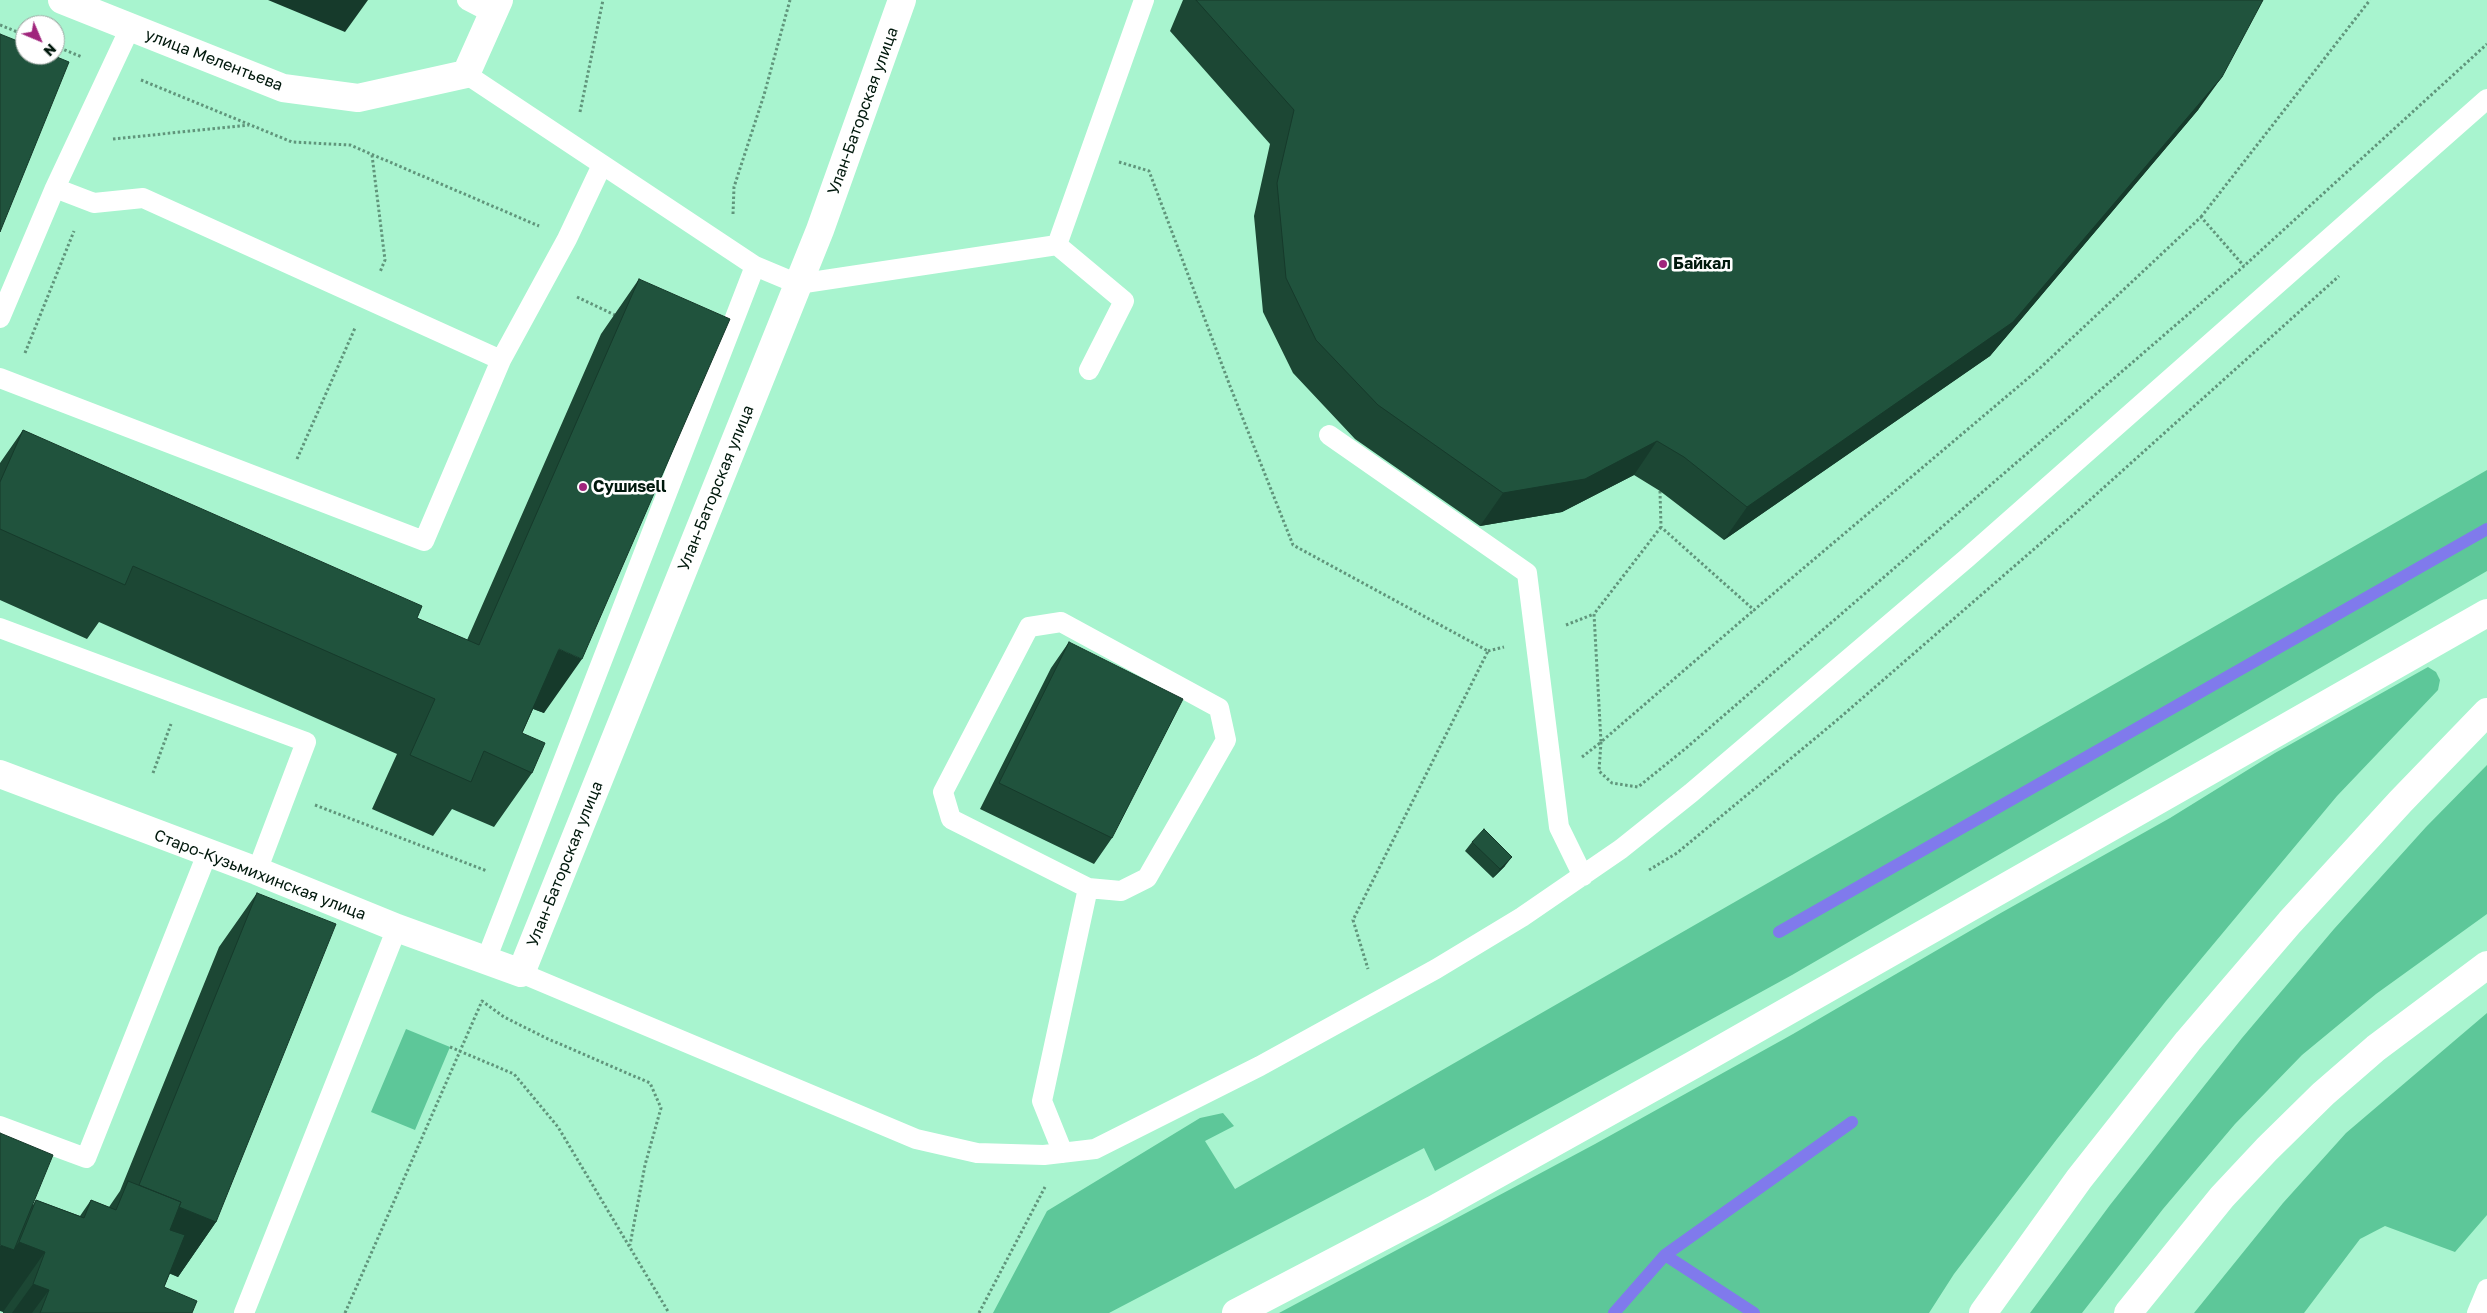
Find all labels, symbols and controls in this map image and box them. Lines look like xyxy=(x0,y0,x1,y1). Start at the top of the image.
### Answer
north arrow xyxy=(15,15,65,65)
street label: Улан-Баторская улица xyxy=(824,24,902,198)
street label: улица Мелентьева xyxy=(142,25,286,95)
text: N xyxy=(40,40,60,60)
place label: Байкал xyxy=(1673,254,1731,274)
marker: Байкал xyxy=(1657,258,1669,270)
street label: Улан-Баторская улица xyxy=(674,402,758,574)
place label: Сушиsell xyxy=(593,477,666,497)
marker: Сушиsell xyxy=(577,481,589,493)
street label: Улан-Баторская улица xyxy=(523,778,607,950)
street label: Старо-Кузьмихинская улица xyxy=(151,826,369,924)

